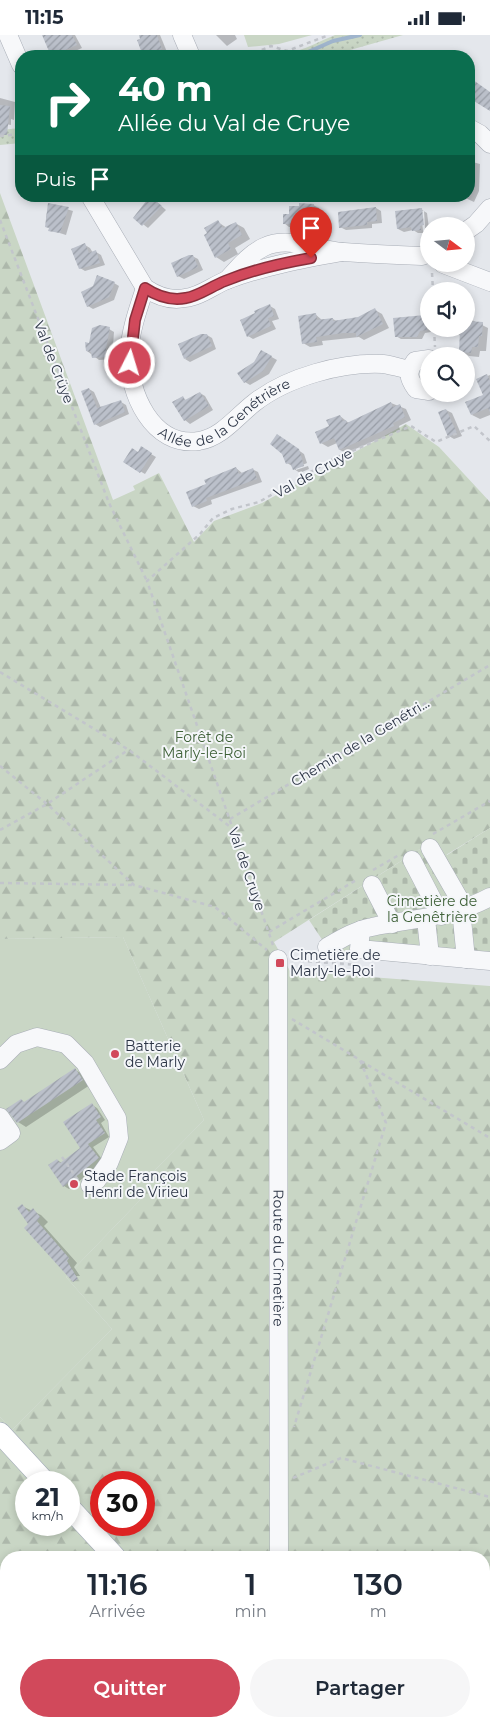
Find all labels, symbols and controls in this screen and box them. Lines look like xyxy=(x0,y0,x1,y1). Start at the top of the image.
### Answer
text: 11:15 xyxy=(25,6,64,29)
text: 40 m xyxy=(118,67,213,110)
icon: right xyxy=(35,70,100,135)
text: Allée du Val de Cruye xyxy=(118,110,350,137)
icon: arrive xyxy=(86,165,114,193)
text: Puis xyxy=(35,168,76,191)
pin xyxy=(290,207,332,258)
icon: arrive xyxy=(297,214,325,242)
north arrow xyxy=(420,217,475,273)
map controls xyxy=(420,217,475,402)
button: sound xyxy=(420,282,475,337)
street label: Val de Crüye xyxy=(30,318,78,406)
position arrow xyxy=(103,336,155,388)
button: search xyxy=(420,347,475,402)
street label: Allée de la Genétrière xyxy=(155,374,293,451)
street label: Val de Cruye xyxy=(271,444,355,502)
street label: Chemin de la Genétri... xyxy=(288,694,432,790)
park label: Forêt de Marly-le-Roi xyxy=(162,728,246,762)
street label: Val de Cruye xyxy=(224,825,270,913)
park label: Cimetière de la Genêtrière xyxy=(387,892,477,926)
place label: Cimetière de Marly-le-Roi xyxy=(290,946,380,980)
marker: Cimetière de Marly-le-Roi xyxy=(274,957,286,969)
place label: Batterie de Marly xyxy=(125,1037,185,1071)
marker: Batterie de Marly xyxy=(109,1048,121,1060)
place label: Stade François Henri de Virieu xyxy=(84,1167,188,1201)
marker: Stade François Henri de Virieu xyxy=(68,1178,80,1190)
street label: Route du Cimetière xyxy=(269,1189,288,1327)
speed limit sign: 30 xyxy=(90,1471,155,1536)
text: 21 xyxy=(35,1482,60,1512)
text: km/h xyxy=(31,1508,64,1523)
text: 11:16 xyxy=(87,1566,148,1603)
text: 1 xyxy=(245,1566,256,1603)
text: 130 xyxy=(354,1566,403,1603)
text: Arrivée xyxy=(89,1602,145,1621)
text: min xyxy=(235,1602,267,1621)
text: m xyxy=(370,1602,387,1621)
button: Quitter xyxy=(20,1659,240,1717)
button: Partager xyxy=(250,1659,470,1717)

